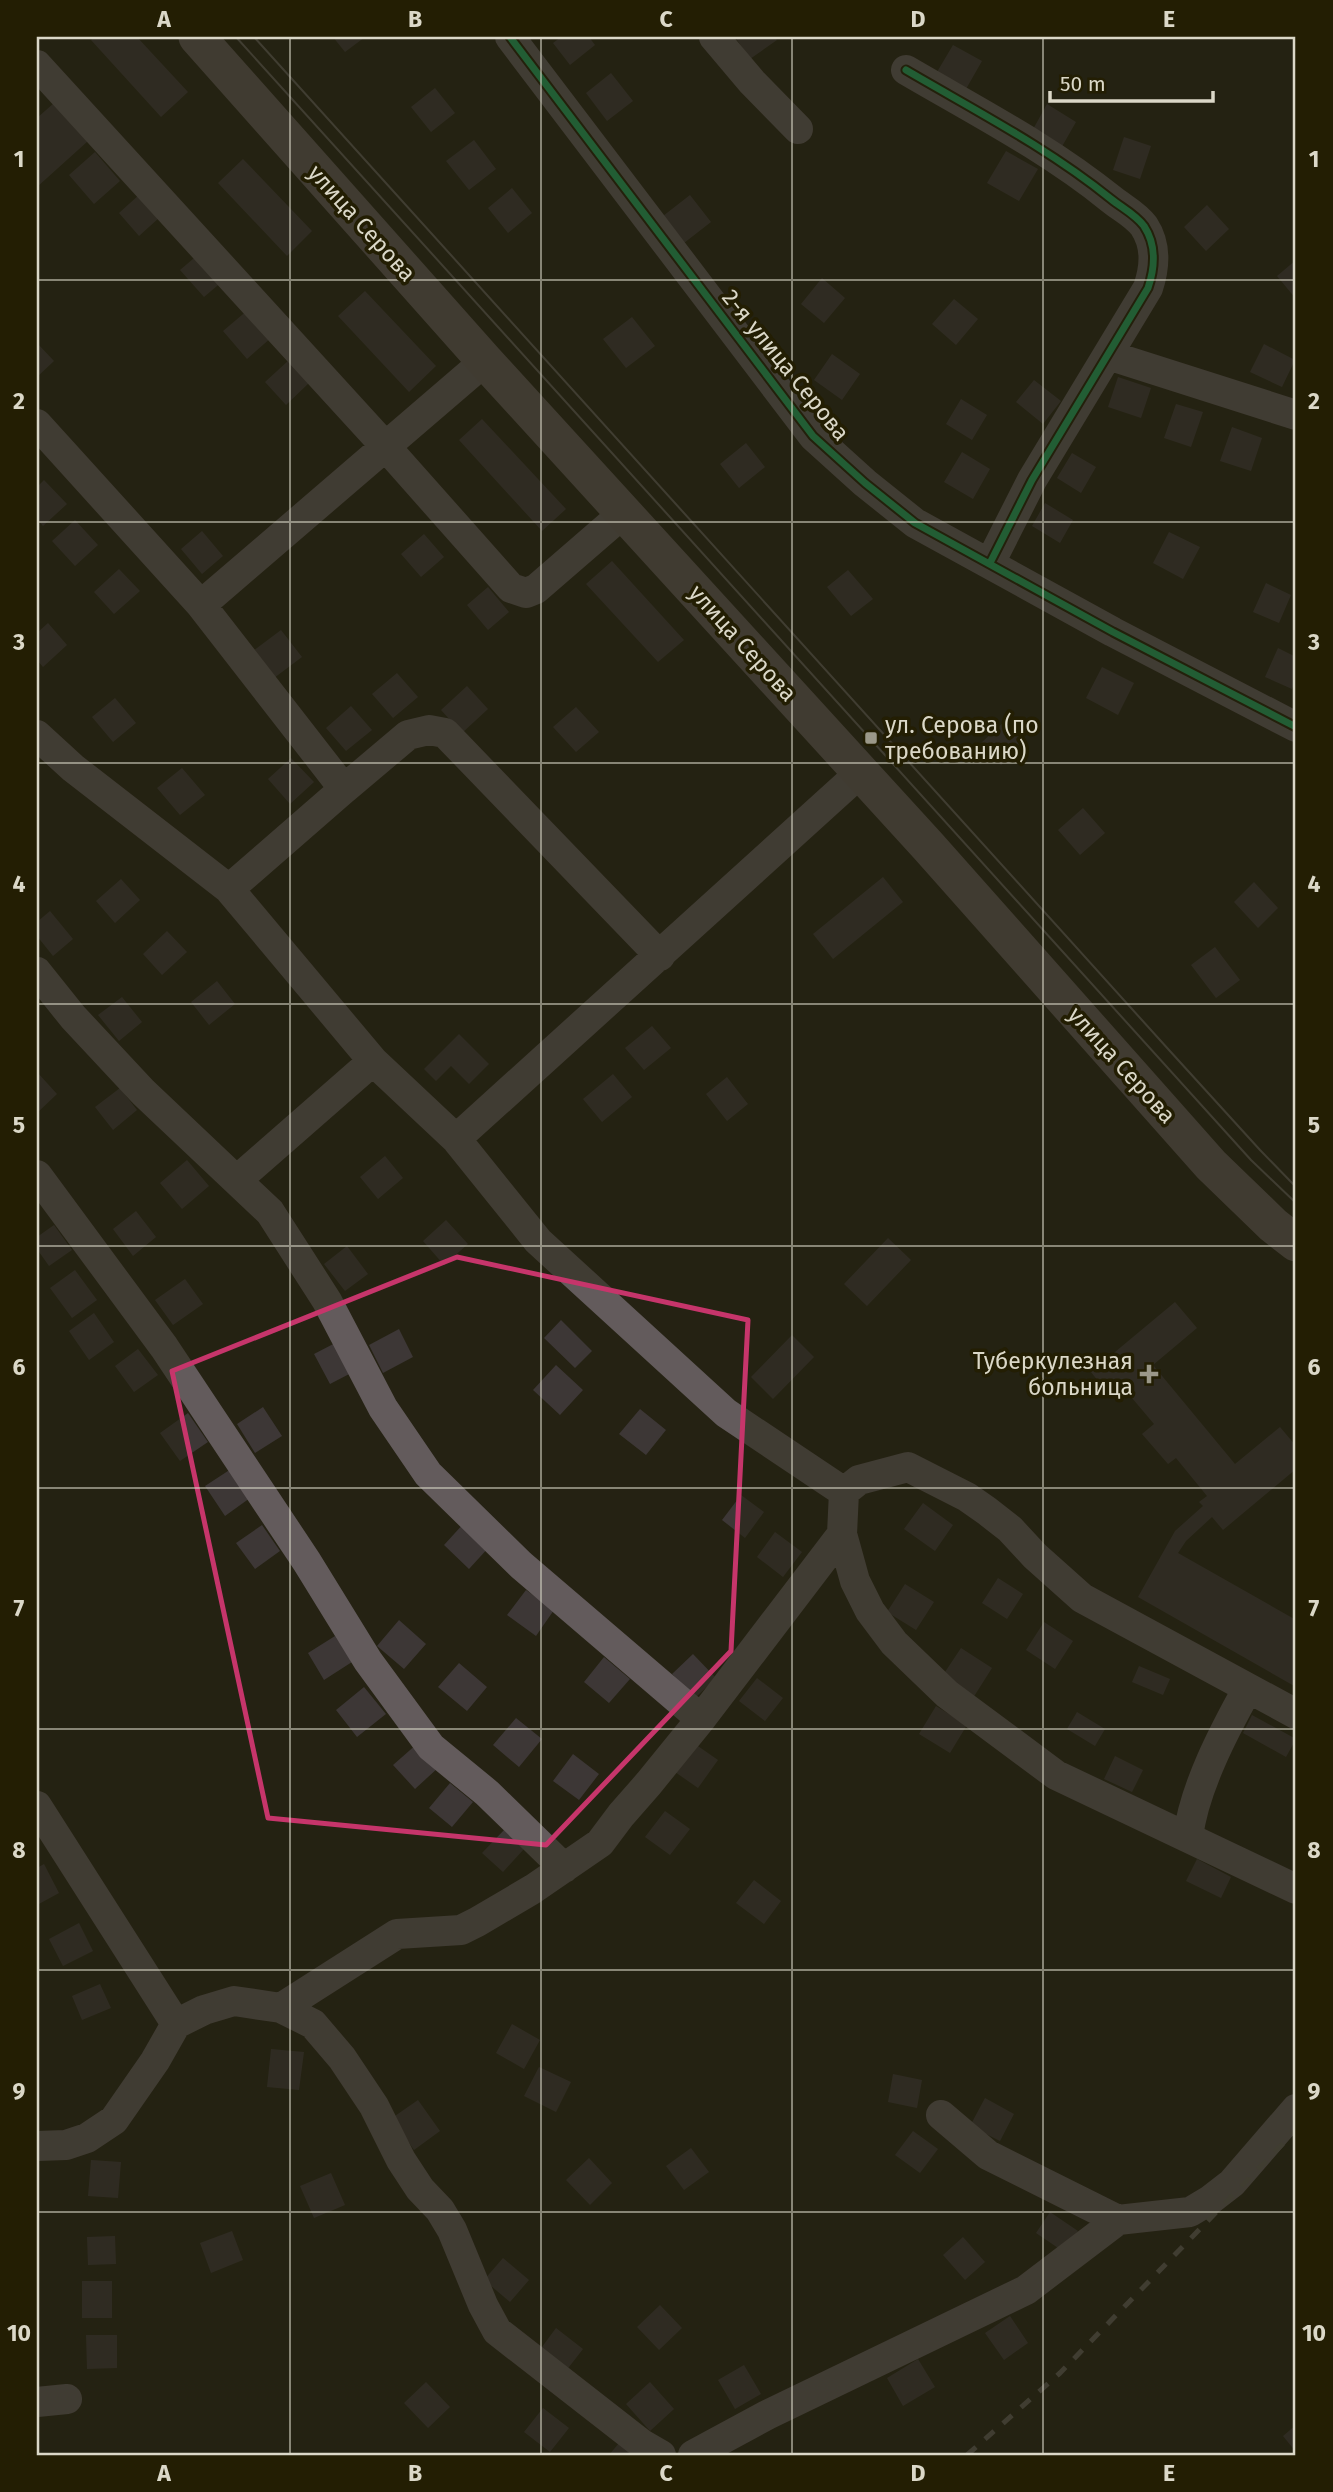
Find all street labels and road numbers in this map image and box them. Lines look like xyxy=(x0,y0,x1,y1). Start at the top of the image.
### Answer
street label: улица Серова xyxy=(302,159,422,287)
street label: 2-я улица Серова xyxy=(716,284,856,446)
street label: улица Серова xyxy=(683,579,803,707)
street label: улица Серова xyxy=(1062,1001,1182,1129)

